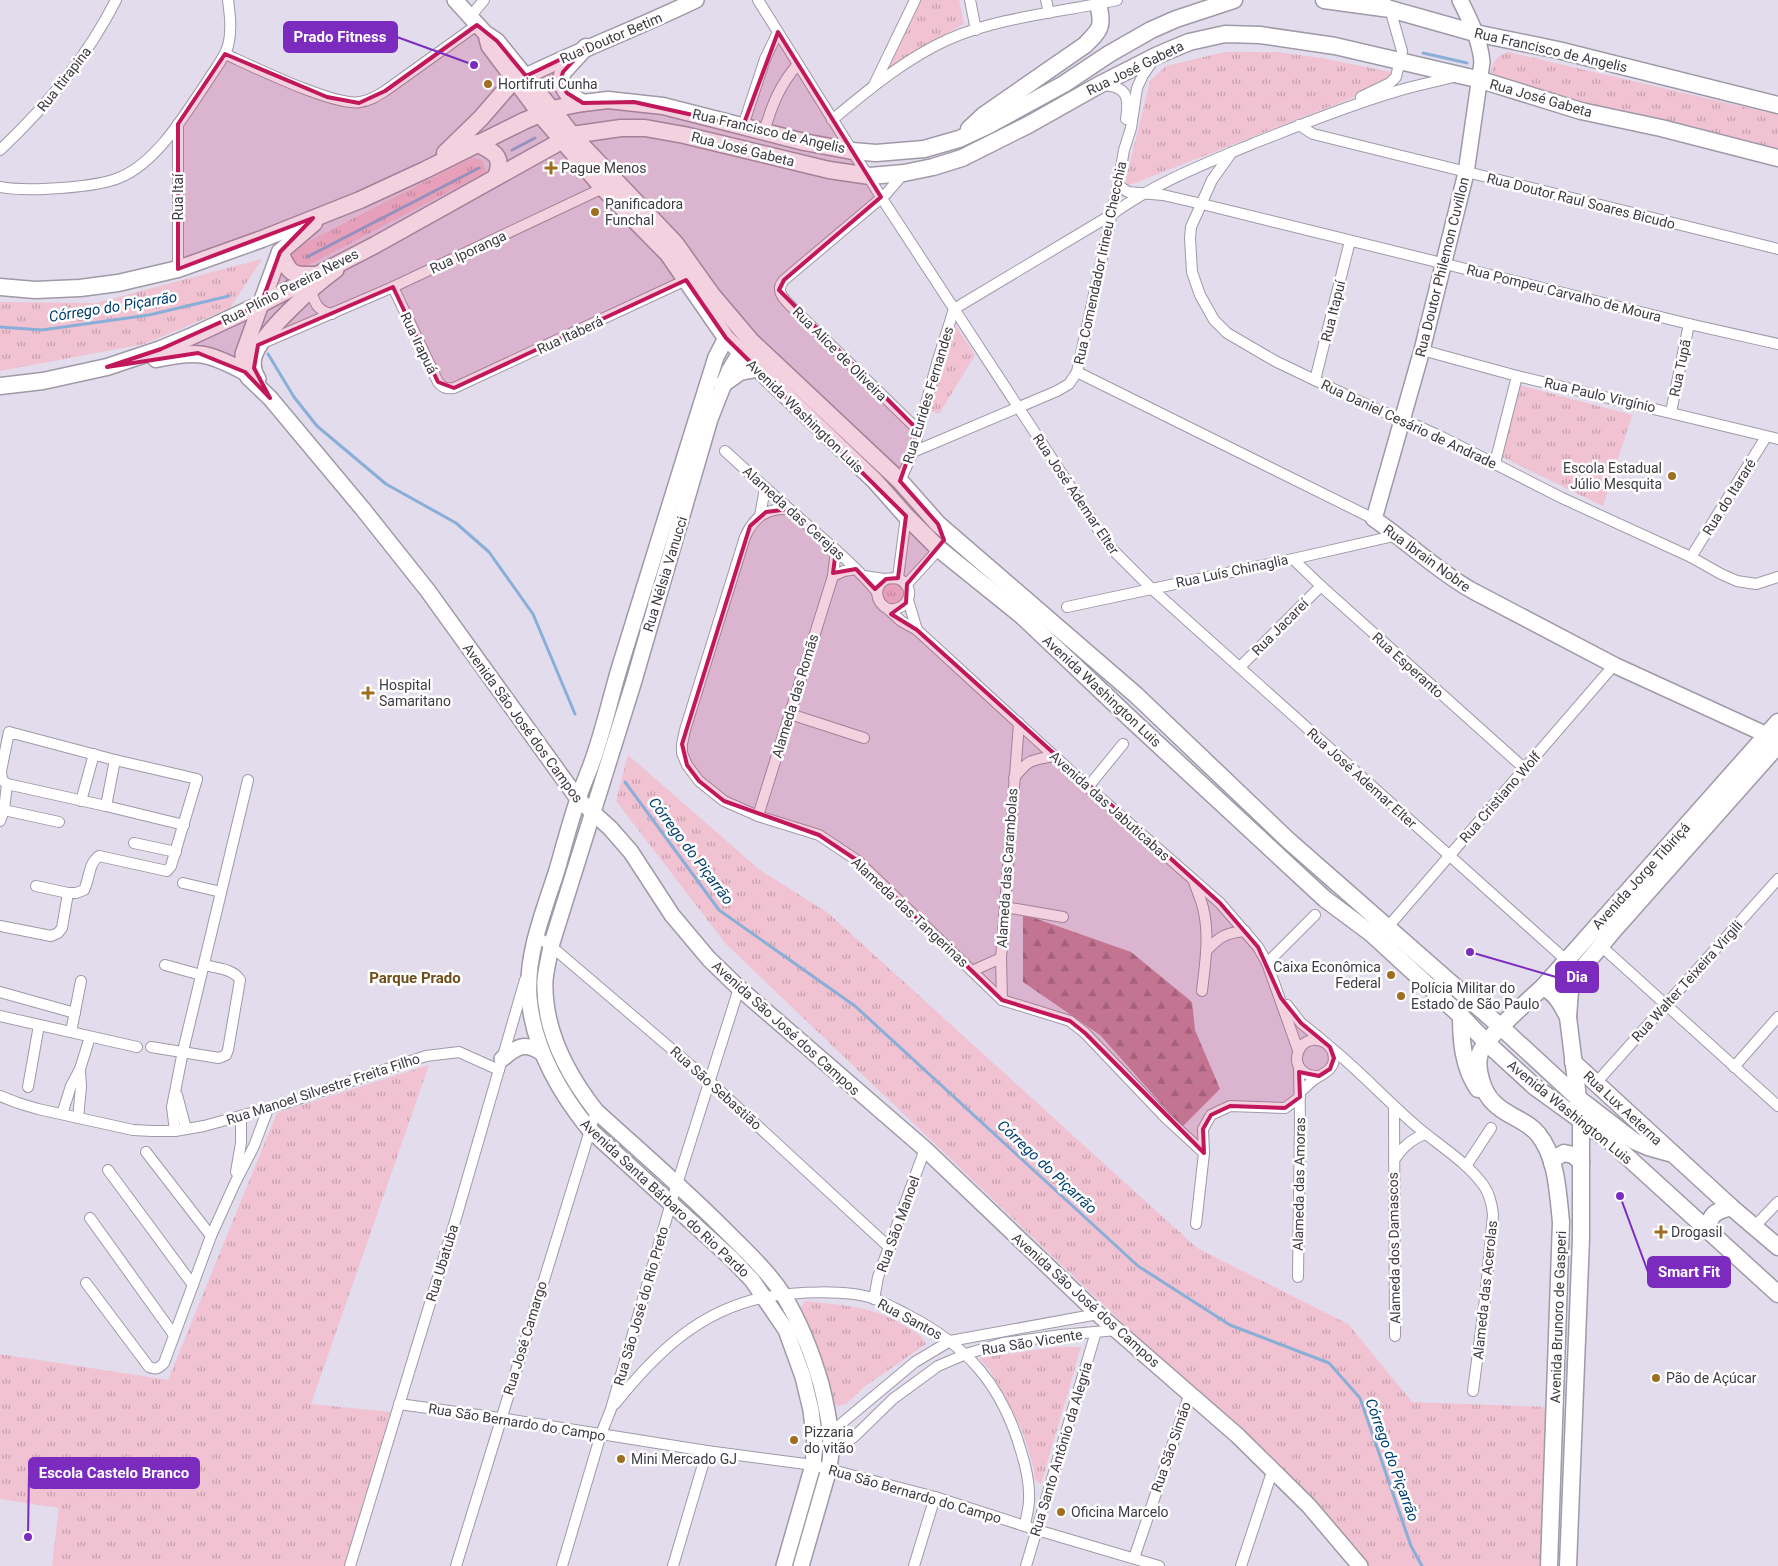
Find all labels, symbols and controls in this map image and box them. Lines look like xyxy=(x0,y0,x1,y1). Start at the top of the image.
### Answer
street label: Rua Doutor Betim xyxy=(558,9,664,67)
callout: Prado Fitness xyxy=(284,22,397,52)
street label: Rua Francisco de Angelis xyxy=(1473,25,1629,75)
text: Prado Fitness xyxy=(294,28,387,46)
street label: Rua José Gabeta xyxy=(1084,38,1186,98)
street label: Rua Itirapina xyxy=(34,43,94,115)
place label: Hortifruti Cunha xyxy=(498,76,598,92)
street label: Rua José Gabeta xyxy=(1488,76,1594,120)
marker: Hortifruti Cunha xyxy=(482,78,494,90)
street label: Rua Francisco de Angelis xyxy=(691,106,847,156)
street label: Rua José Gabeta xyxy=(690,128,796,170)
place label: Pague Menos xyxy=(561,160,646,176)
street label: Rua Comendador Irineu Checchia xyxy=(1071,160,1129,366)
marker: Pague Menos xyxy=(545,162,557,174)
street label: Rua Doutor Raul Soares Bicudo xyxy=(1485,170,1677,232)
street label: Rua Itaí xyxy=(170,173,186,220)
street label: Rua Doutor Philemon Cuvillon xyxy=(1412,175,1472,359)
place label: Panificadora Funchal xyxy=(605,196,683,228)
marker: Panificadora Funchal xyxy=(589,206,601,218)
street label: Rua Iporanga xyxy=(427,227,509,277)
street label: Rua Plínio Pereira Neves xyxy=(219,245,361,329)
street label: Rua Pompeu Carvalho de Moura xyxy=(1465,261,1663,325)
street label: Rua Itapuí xyxy=(1318,278,1348,343)
water label: Córrego do Piçarrão xyxy=(48,288,178,326)
street label: Rua Alice de Oliveira xyxy=(790,304,890,404)
street label: Rua Irapuá xyxy=(397,310,441,376)
street label: Rua Itaberá xyxy=(535,313,605,357)
street label: Rua Eurides Fernandes xyxy=(900,325,956,465)
street label: Rua Tupã xyxy=(1666,338,1694,398)
street label: Avenida Washington Luis xyxy=(743,356,867,476)
street label: Rua Paulo Virgínio xyxy=(1543,374,1657,416)
street label: Rua Daniel Cesário de Andrade xyxy=(1319,376,1499,472)
street label: Rua José Ademar Elter xyxy=(1030,431,1122,558)
street label: Rua do Itararé xyxy=(1699,456,1759,538)
place label: Escola Estadual Júlio Mesquita xyxy=(1563,460,1662,492)
street label: Alameda das Cerejas xyxy=(740,463,848,563)
marker: Escola Estadual Júlio Mesquita xyxy=(1666,470,1678,482)
street label: Rua Nélsia Vanucci xyxy=(640,514,690,634)
street label: Rua Ibrain Nobre xyxy=(1380,521,1474,595)
street label: Rua Luís Chinaglia xyxy=(1174,551,1290,591)
street label: Rua Jacareí xyxy=(1248,595,1312,659)
street label: Rua Esperanto xyxy=(1369,629,1447,701)
street label: Alameda das Romãs xyxy=(769,632,821,760)
street label: Avenida Washington Luis xyxy=(1039,632,1165,750)
street label: Avenida São José dos Campos xyxy=(460,640,586,806)
place label: Hospital Samaritano xyxy=(379,677,451,709)
marker: Hospital Samaritano xyxy=(361,686,375,700)
street label: Rua José Ademar Elter xyxy=(1304,725,1420,832)
street label: Avenida das Jabuticabas xyxy=(1047,748,1173,864)
street label: Rua Cristiano Wolf xyxy=(1456,748,1544,846)
street label: Alameda das Carambolas xyxy=(993,788,1021,948)
water label: Córrego do Piçarrão xyxy=(645,794,737,908)
street label: Avenida Jorge Tibiriçá xyxy=(1589,819,1693,933)
street label: Alameda das Tangerinas xyxy=(848,854,972,970)
street label: Rua Walter Teixeira Virgili xyxy=(1628,917,1746,1045)
street label: Avenida São José dos Campos xyxy=(709,958,863,1098)
place label: Caixa Econômica Federal xyxy=(1273,959,1381,991)
callout: Dia xyxy=(1556,962,1598,992)
text: Dia xyxy=(1566,968,1588,986)
district label: Parque Prado xyxy=(369,969,461,987)
marker: Caixa Econômica Federal xyxy=(1385,969,1397,981)
place label: Polícia Militar do Estado de São Paulo xyxy=(1411,980,1539,1012)
marker: Polícia Militar do Estado de São Paulo xyxy=(1395,990,1407,1002)
street label: Rua São Sebastião xyxy=(667,1043,765,1133)
street label: Rua Manoel Silvestre Freita Filho xyxy=(224,1050,422,1128)
street label: Avenida Washington Luis xyxy=(1504,1057,1636,1167)
street label: Rua Lux Aeterna xyxy=(1580,1068,1666,1148)
street label: Avenida Santa Bárbaro do Rio Pardo xyxy=(577,1116,753,1280)
water label: Córrego do Piçarrão xyxy=(993,1116,1101,1218)
street label: Alameda das Amoras xyxy=(1290,1117,1308,1251)
street label: Alameda dos Damascos xyxy=(1385,1172,1403,1324)
street label: Rua São Manoel xyxy=(873,1174,923,1274)
street label: Alameda das Acerolas xyxy=(1470,1220,1500,1360)
street label: Rua Ubatuba xyxy=(423,1223,461,1303)
place label: Drogasil xyxy=(1671,1224,1722,1240)
street label: Rua São José do Rio Preto xyxy=(611,1225,671,1387)
marker: Drogasil xyxy=(1655,1226,1667,1238)
street label: Avenida São José dos Campos xyxy=(1009,1230,1163,1370)
street label: Avenida Brunoro de Gasperi xyxy=(1547,1230,1569,1404)
callout: Smart Fit xyxy=(1648,1257,1730,1287)
text: Smart Fit xyxy=(1658,1263,1720,1281)
street label: Rua José Camargo xyxy=(500,1279,550,1397)
street label: Rua Santos xyxy=(875,1295,945,1343)
street label: Rua São Vicente xyxy=(981,1326,1083,1358)
street label: Rua Santo Antônio da Alegria xyxy=(1027,1360,1095,1538)
place label: Pão de Açúcar xyxy=(1666,1370,1757,1386)
marker: Pão de Açúcar xyxy=(1650,1372,1662,1384)
water label: Córrego do Piçarrão xyxy=(1361,1396,1423,1524)
street label: Rua São Bernardo do Campo xyxy=(427,1400,607,1444)
street label: Rua São Simão xyxy=(1148,1400,1194,1494)
place label: Pizzaria do vitão xyxy=(804,1424,854,1456)
marker: Pizzaria do vitão xyxy=(788,1434,800,1446)
place label: Mini Mercado GJ xyxy=(631,1451,737,1467)
marker: Mini Mercado GJ xyxy=(615,1453,627,1465)
callout: Escola Castelo Branco xyxy=(29,1458,199,1488)
street label: Rua São Bernardo do Campo xyxy=(827,1462,1003,1526)
text: Escola Castelo Branco xyxy=(39,1464,189,1482)
place label: Oficina Marcelo xyxy=(1071,1504,1169,1520)
marker: Oficina Marcelo xyxy=(1055,1506,1067,1518)

